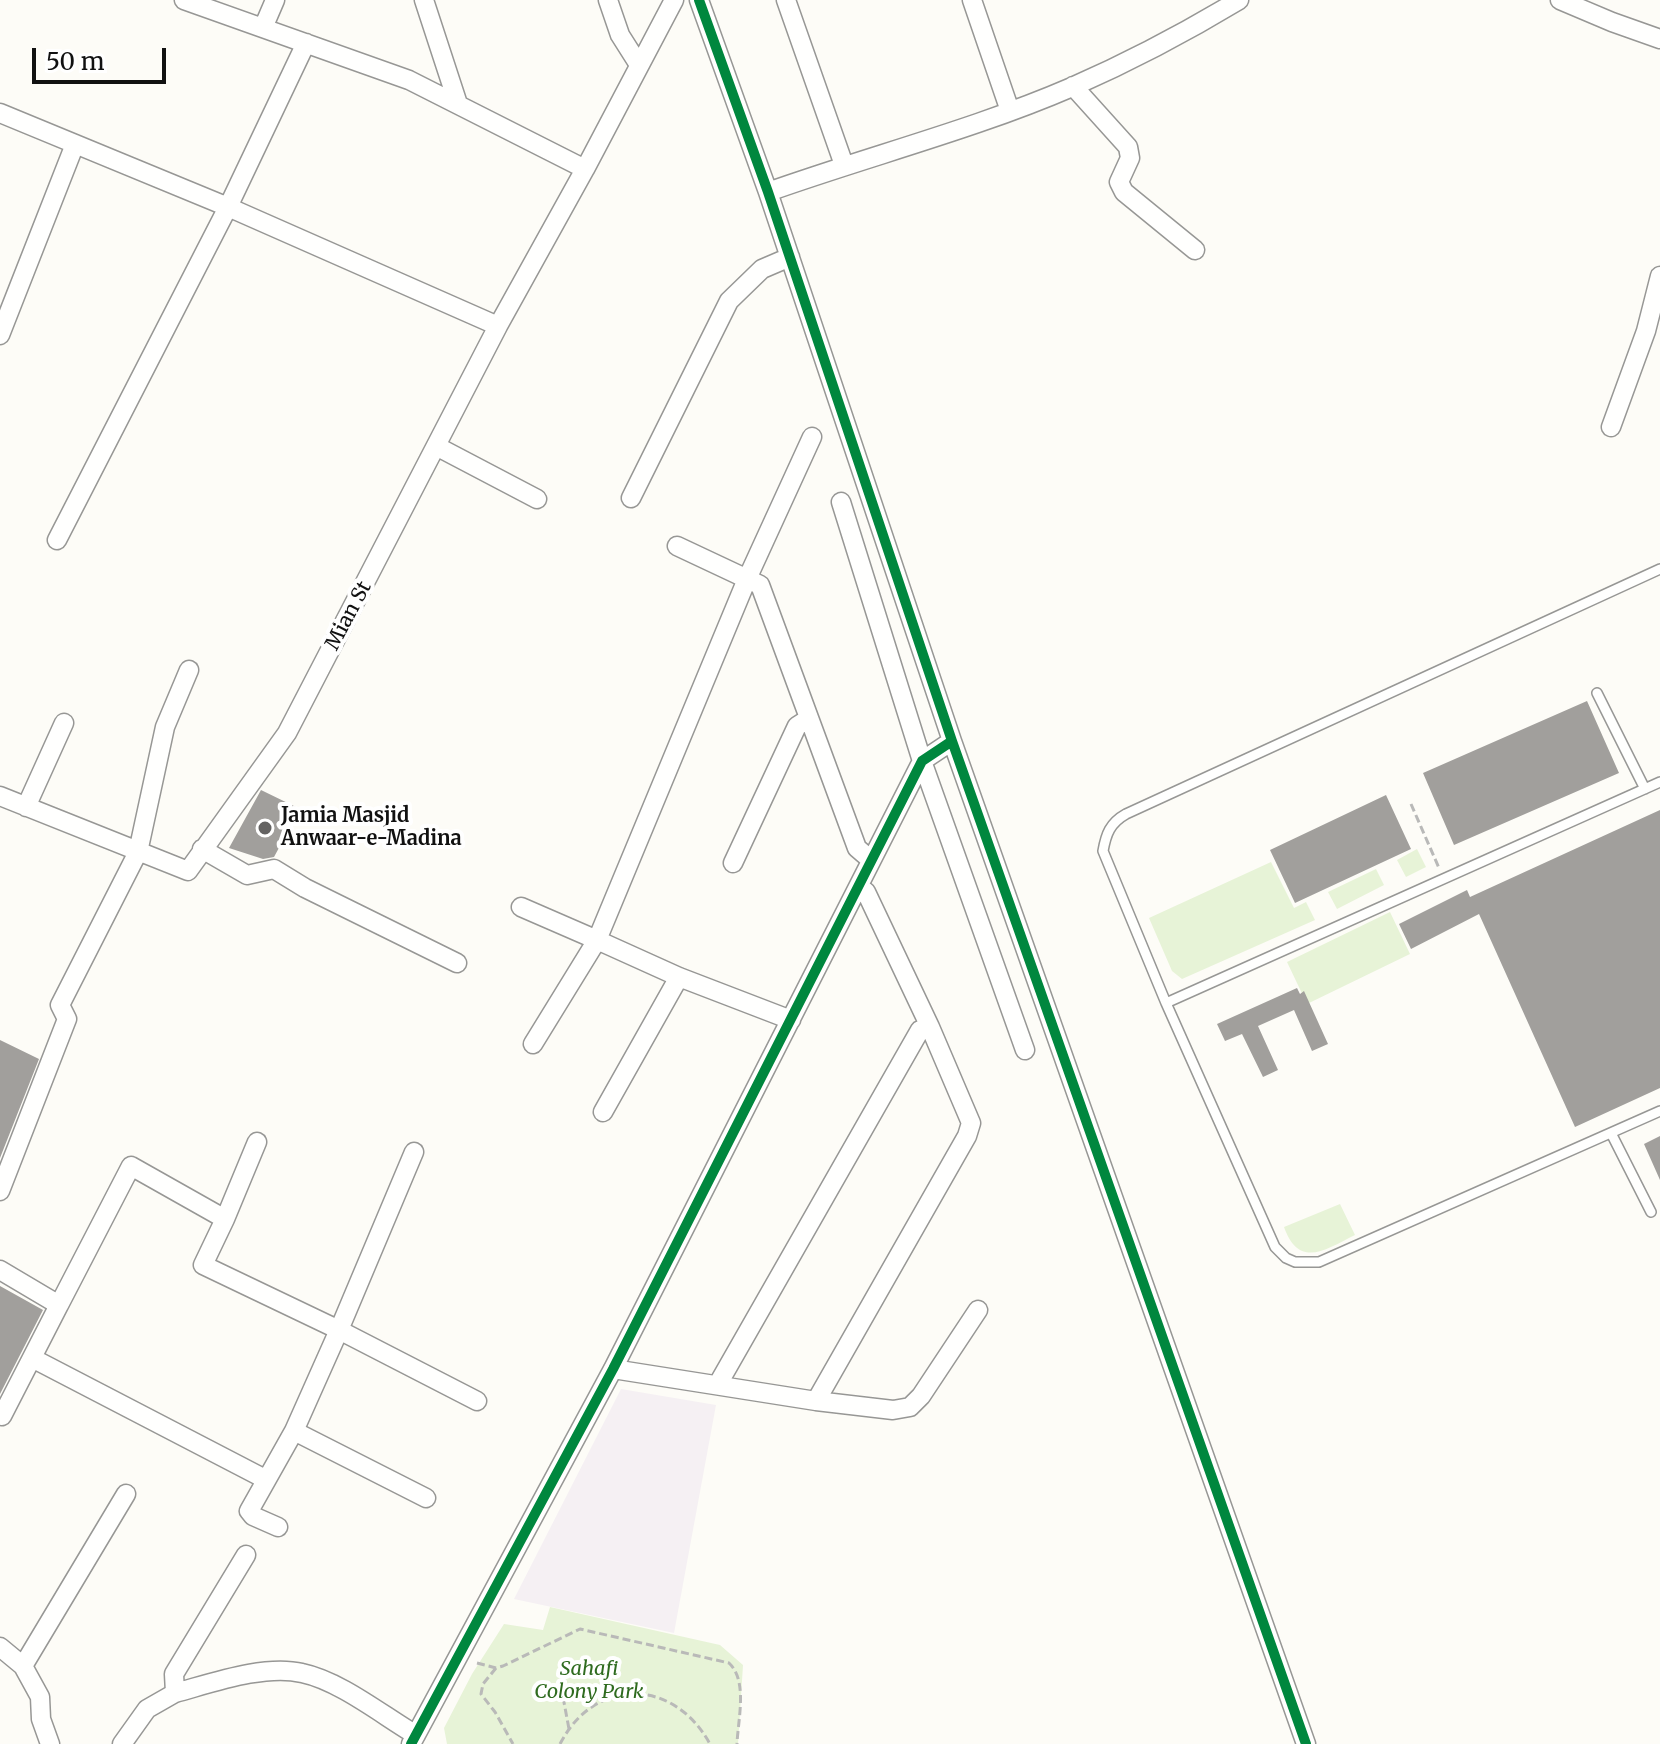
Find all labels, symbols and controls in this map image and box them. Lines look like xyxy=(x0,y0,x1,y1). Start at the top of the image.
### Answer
scale bar xyxy=(36,32,170,82)
text: 50 m xyxy=(46,46,105,77)
street label: Mian St xyxy=(321,578,377,654)
place label: Jamia Masjid Anwaar-e-Madina xyxy=(281,804,462,851)
marker: Jamia Masjid Anwaar-e-Madina xyxy=(256,819,274,837)
park label: Sahafi Colony Park xyxy=(534,1657,644,1704)

